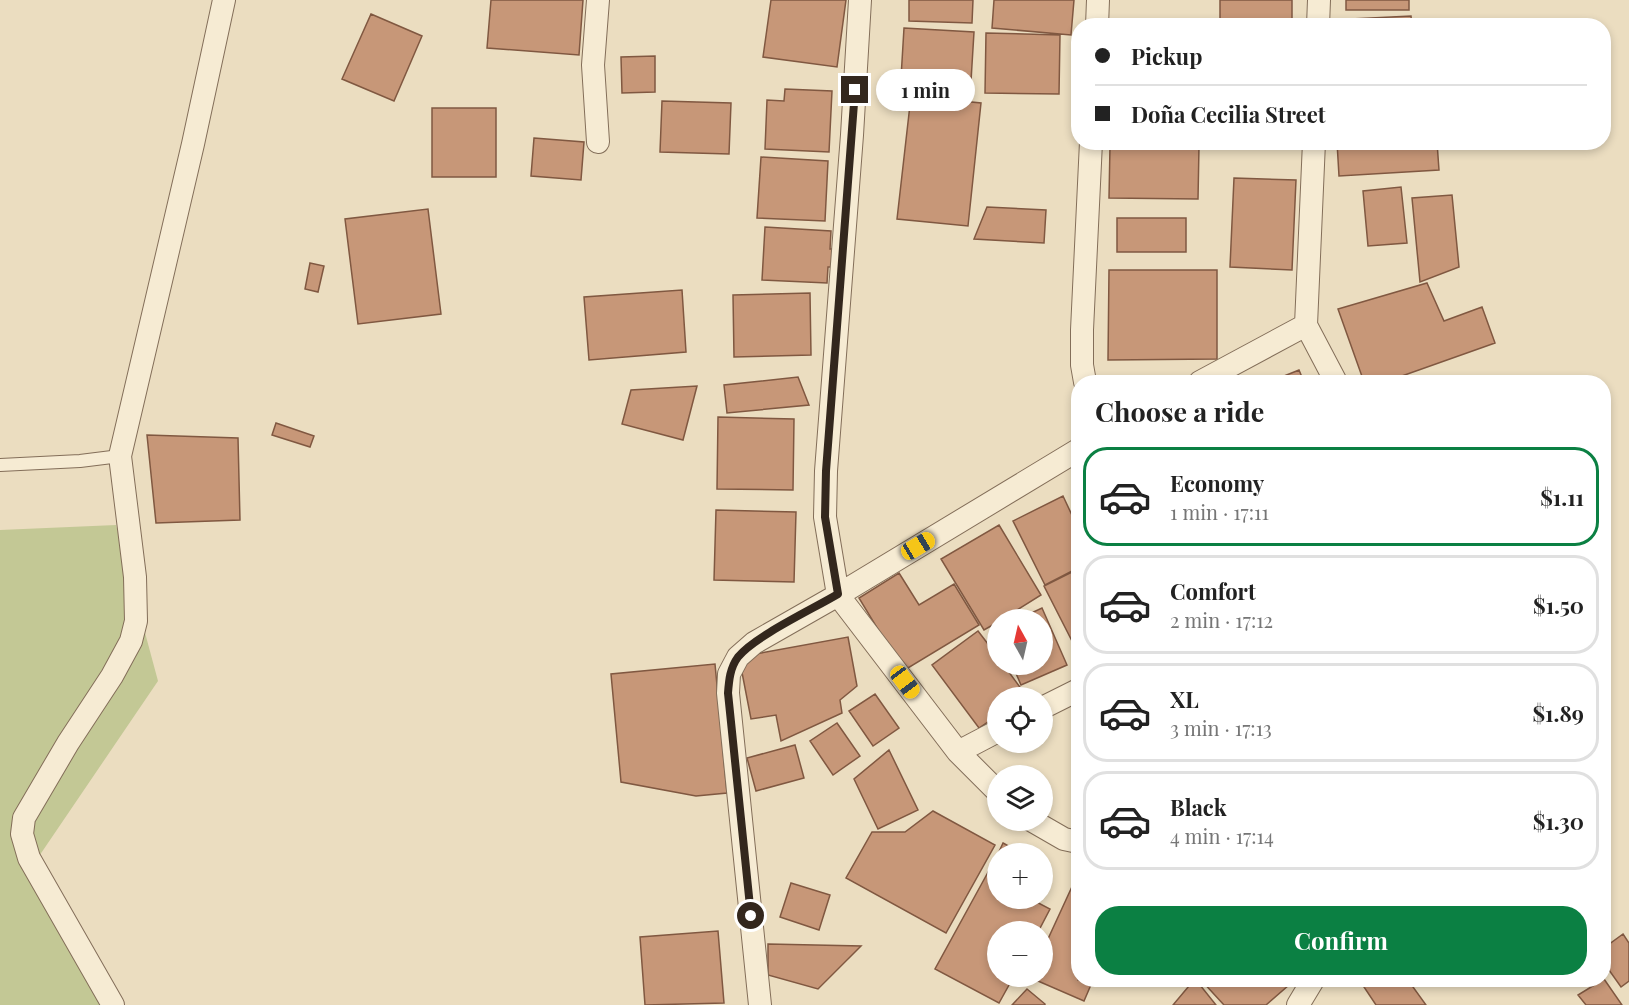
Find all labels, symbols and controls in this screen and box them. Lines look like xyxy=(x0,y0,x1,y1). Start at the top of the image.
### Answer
text: Pickup xyxy=(1131,41,1202,71)
callout: 1 min xyxy=(876,69,975,111)
route end xyxy=(841,76,868,103)
text: 1 min xyxy=(901,76,950,103)
text: Doña Cecilia Street xyxy=(1131,99,1326,129)
text: Choose a ride xyxy=(1095,393,1264,429)
text: Economy xyxy=(1170,468,1264,498)
icon: car xyxy=(1098,470,1152,524)
text: $1.11 xyxy=(1540,482,1584,512)
text: 1 min · 17:11 xyxy=(1170,498,1269,525)
car xyxy=(898,529,938,563)
text: Comfort xyxy=(1170,576,1256,606)
icon: car xyxy=(1098,578,1152,632)
text: $1.50 xyxy=(1533,590,1584,620)
text: 2 min · 17:12 xyxy=(1170,606,1273,633)
north arrow xyxy=(987,609,1053,675)
map controls xyxy=(987,609,1053,987)
car xyxy=(887,662,923,702)
text: XL xyxy=(1170,684,1199,714)
icon: car xyxy=(1098,686,1152,740)
button: locate xyxy=(987,687,1053,753)
text: $1.89 xyxy=(1532,698,1584,728)
text: 3 min · 17:13 xyxy=(1170,714,1272,741)
button: layers xyxy=(987,765,1053,831)
text: Black xyxy=(1170,792,1227,822)
icon: car xyxy=(1098,794,1152,848)
text: $1.30 xyxy=(1533,806,1584,836)
text: 4 min · 17:14 xyxy=(1170,822,1274,849)
button: + xyxy=(987,843,1053,909)
route start xyxy=(737,902,764,929)
button: Confirm xyxy=(1095,906,1587,975)
button: − xyxy=(987,921,1053,987)

